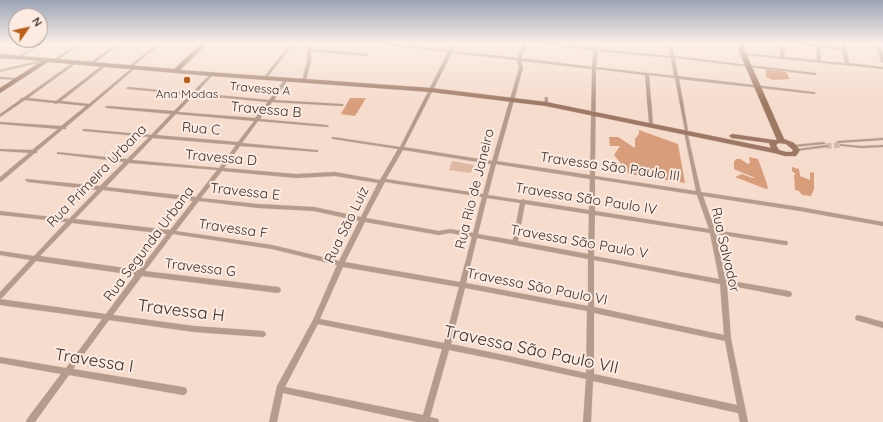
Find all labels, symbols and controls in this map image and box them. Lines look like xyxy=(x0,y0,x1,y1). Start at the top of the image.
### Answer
north arrow xyxy=(8,8,48,48)
text: N xyxy=(29,15,45,29)
marker: Ana Modas xyxy=(182,75,192,85)
street label: Travessa A xyxy=(229,79,291,99)
place label: Ana Modas xyxy=(156,87,218,101)
street label: Travessa B xyxy=(230,99,302,121)
street label: Rua C xyxy=(181,119,221,139)
street label: Rua Primeira Urbana xyxy=(44,121,150,231)
street label: Rua Rio de Janeiro xyxy=(452,127,498,251)
street label: Travessa D xyxy=(184,146,258,170)
street label: Travessa São Paulo III xyxy=(539,149,681,185)
street label: Travessa São Paulo IV xyxy=(514,179,658,219)
street label: Travessa E xyxy=(209,180,281,204)
street label: Rua Segunda Urbana xyxy=(100,183,198,305)
street label: Rua São Luíz xyxy=(321,184,373,266)
street label: Rua Salvador xyxy=(707,206,743,294)
street label: Travessa F xyxy=(197,216,269,242)
street label: Travessa São Paulo V xyxy=(509,222,649,262)
street label: Travessa G xyxy=(163,255,237,281)
street label: Travessa São Paulo VI xyxy=(465,265,609,309)
street label: Travessa H xyxy=(136,296,226,326)
street label: Travessa São Paulo VII xyxy=(442,321,620,379)
street label: Travessa I xyxy=(53,345,135,377)

